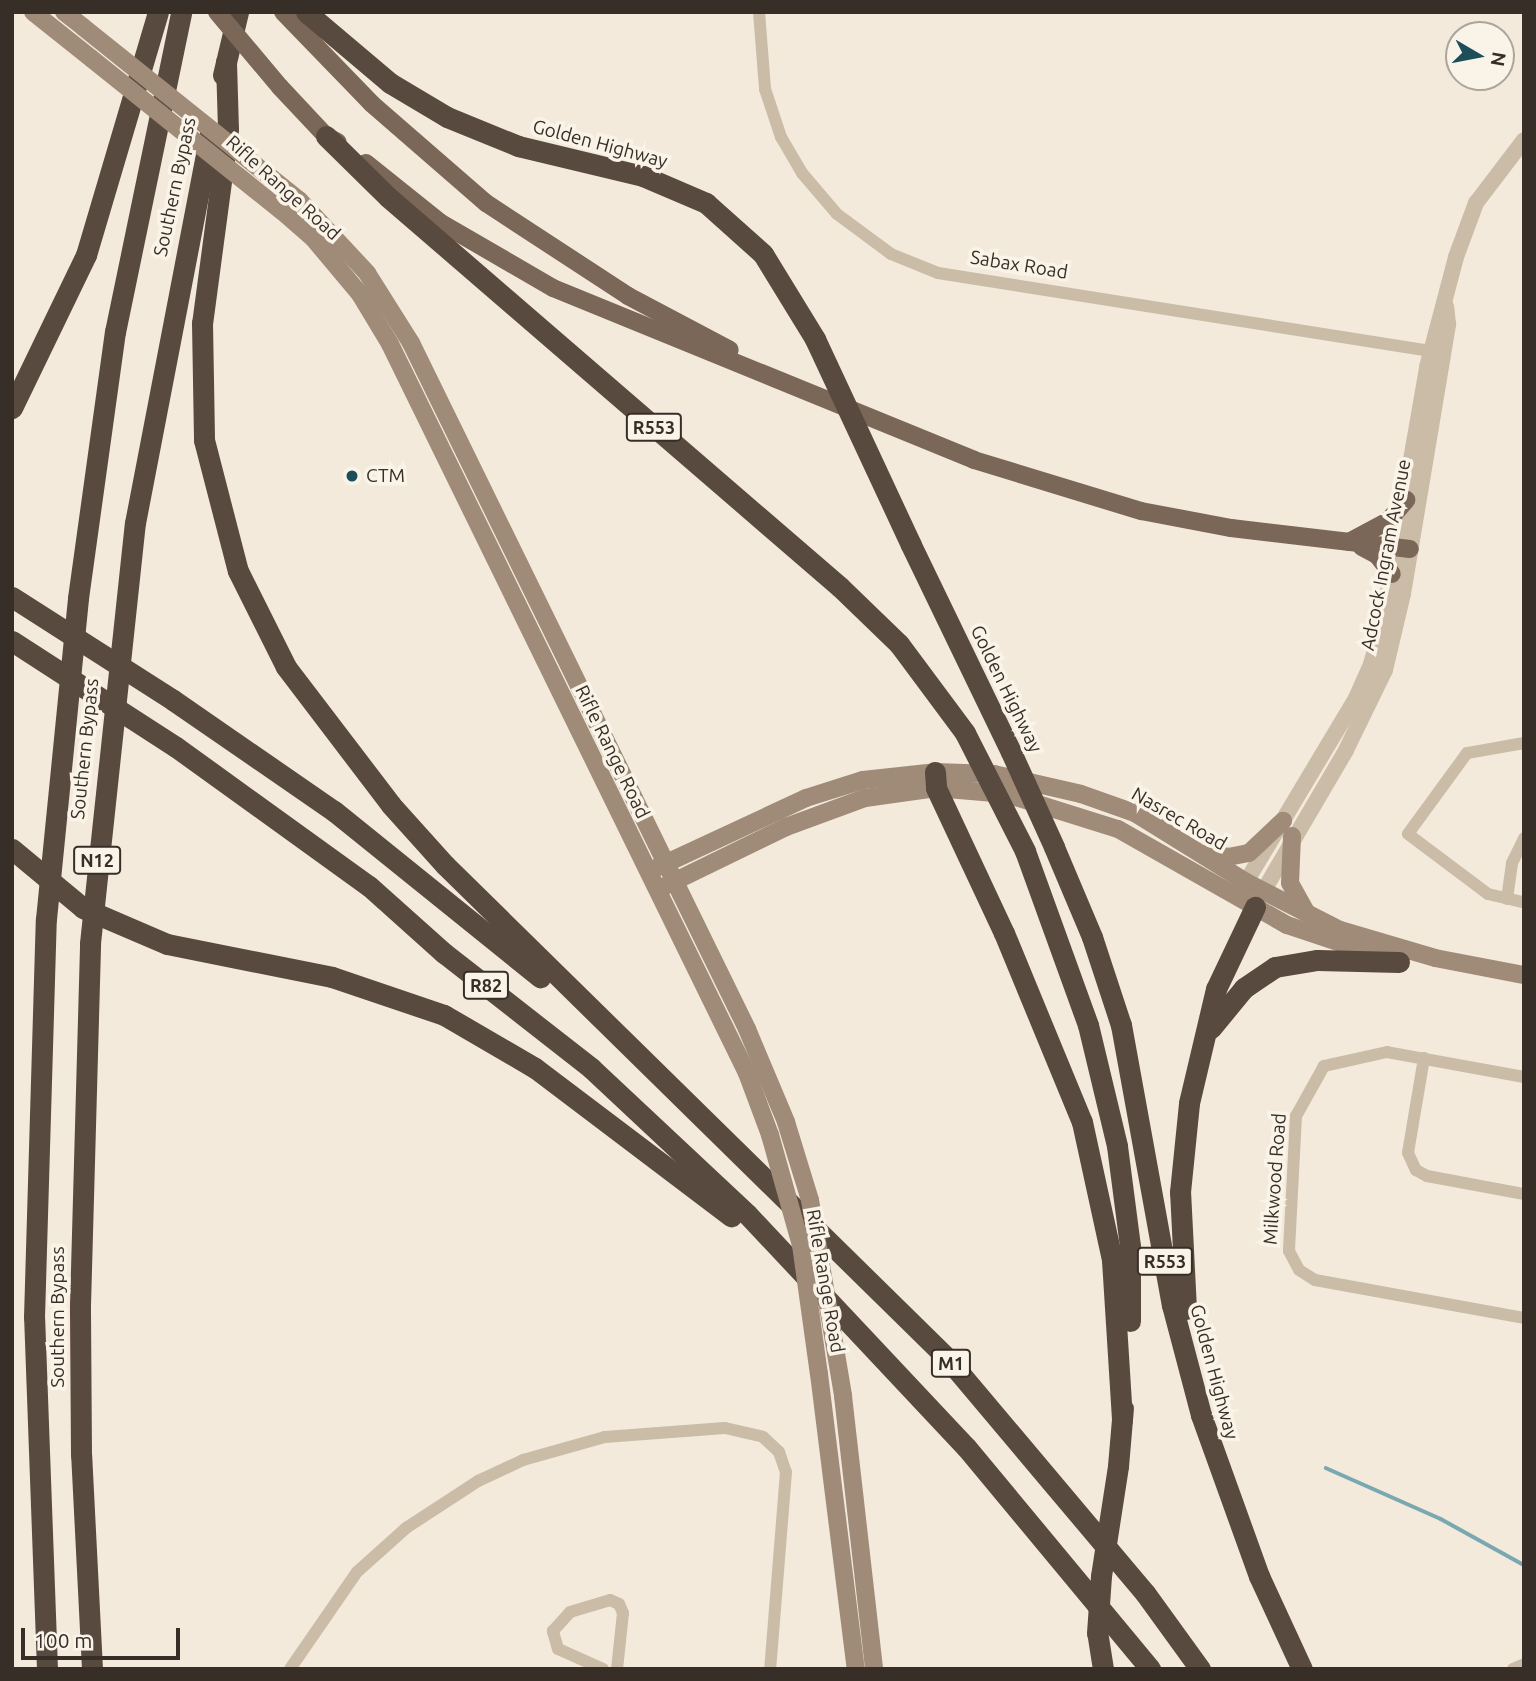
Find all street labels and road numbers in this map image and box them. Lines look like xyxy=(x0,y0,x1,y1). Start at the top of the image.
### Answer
street label: Southern Bypass xyxy=(149,115,201,259)
street label: Golden Highway xyxy=(530,115,670,173)
street label: Rifle Range Road xyxy=(221,131,345,245)
street label: Sabax Road xyxy=(969,246,1069,284)
road number: R553 xyxy=(624,412,684,442)
street label: Adcock Ingram Avenue xyxy=(1356,457,1416,653)
street label: Golden Highway xyxy=(965,622,1047,756)
street label: Southern Bypass xyxy=(66,677,104,821)
street label: Rifle Range Road xyxy=(570,682,654,822)
street label: Nasrec Road xyxy=(1127,783,1231,855)
road number: N12 xyxy=(72,846,122,874)
road number: R82 xyxy=(462,970,510,1000)
street label: Milkwood Road xyxy=(1259,1112,1291,1246)
street label: Rifle Range Road xyxy=(801,1207,849,1355)
street label: Southern Bypass xyxy=(47,1246,69,1388)
road number: R553 xyxy=(1135,1246,1195,1276)
street label: Golden Highway xyxy=(1185,1302,1243,1442)
road number: M1 xyxy=(930,1348,972,1378)

